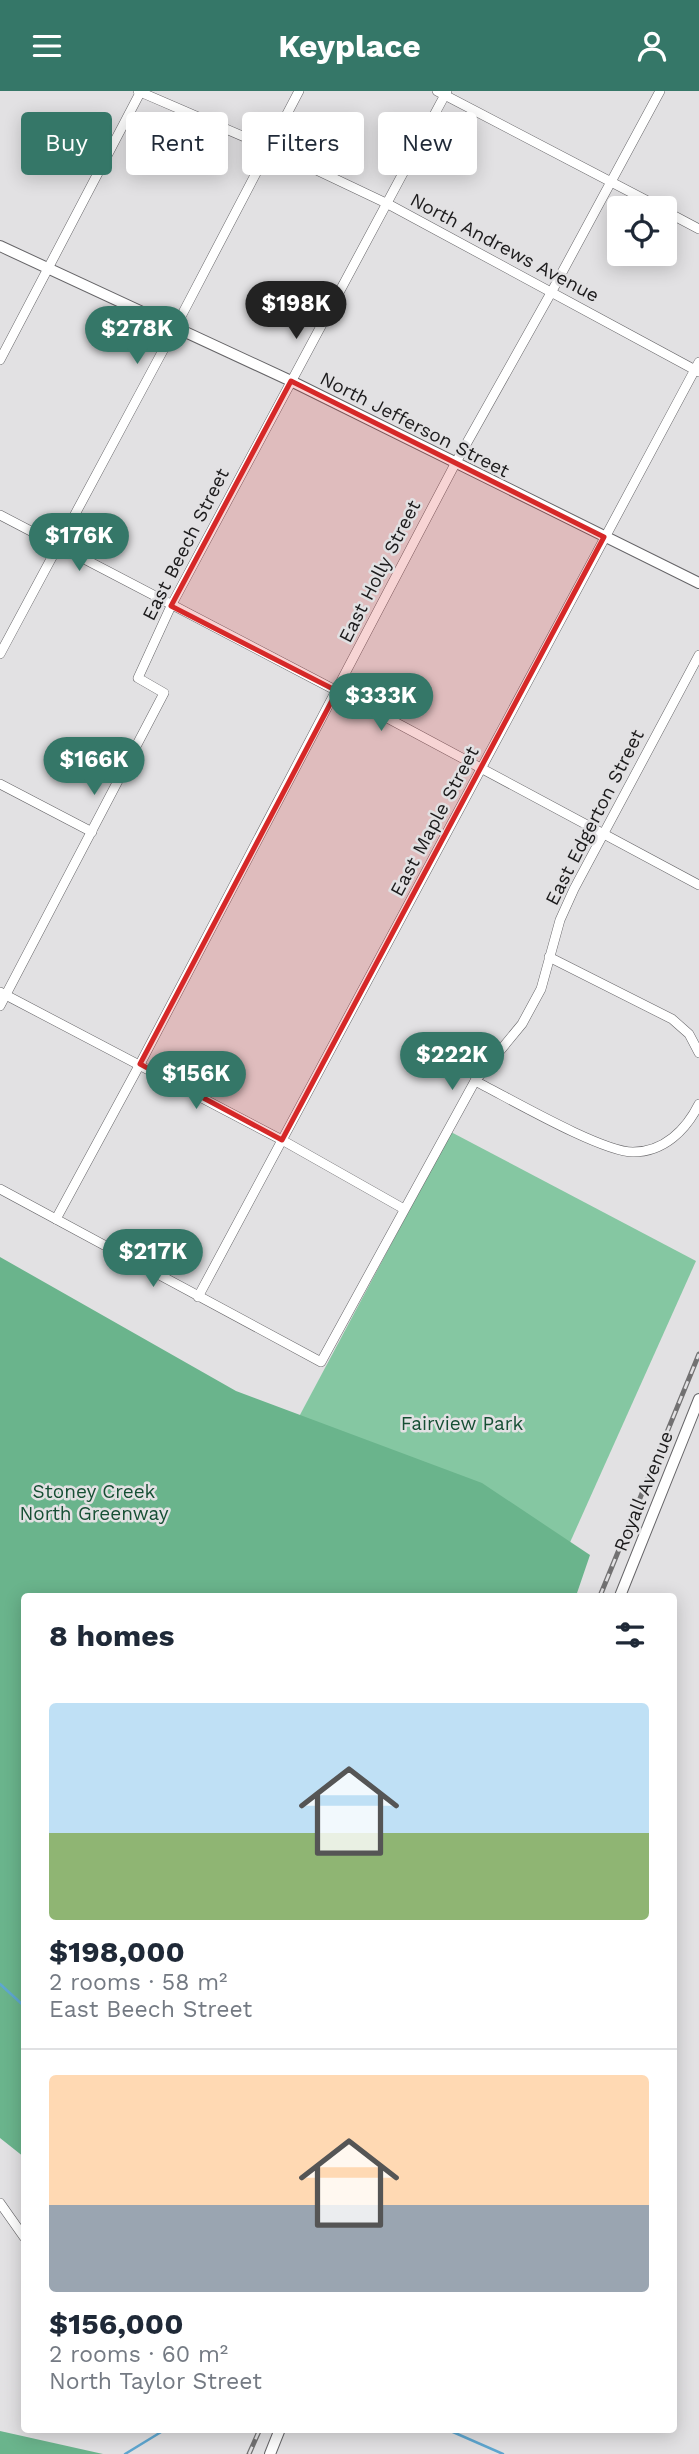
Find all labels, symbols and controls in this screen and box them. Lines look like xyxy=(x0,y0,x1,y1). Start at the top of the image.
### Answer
icon: menu xyxy=(28,27,66,65)
text: Keyplace xyxy=(278,27,421,65)
icon: person xyxy=(633,27,671,65)
chip: Buy xyxy=(21,112,112,175)
chip: Rent xyxy=(126,112,228,175)
chip: Filters xyxy=(242,112,364,175)
chip: New xyxy=(378,112,477,175)
street label: North Andrews Avenue xyxy=(406,188,603,307)
map controls xyxy=(607,196,677,266)
button: locate xyxy=(607,196,677,266)
pin: $198K xyxy=(247,281,345,341)
text: $198K xyxy=(261,290,331,317)
pin: $278K xyxy=(88,307,186,366)
text: $278K xyxy=(101,315,173,342)
street label: North Jefferson Street xyxy=(316,367,513,482)
street label: East Beech Street xyxy=(137,464,234,624)
street label: East Holly Street xyxy=(334,496,425,646)
pin: $176K xyxy=(30,513,128,573)
text: $176K xyxy=(45,522,113,549)
pin: $333K xyxy=(332,673,430,733)
text: $333K xyxy=(345,682,417,709)
street label: East Edgerton Street xyxy=(540,726,649,909)
pin: $166K xyxy=(45,737,143,797)
street label: East Maple Street xyxy=(385,742,484,900)
text: $166K xyxy=(60,746,128,773)
pin: $222K xyxy=(403,1033,501,1092)
text: $222K xyxy=(416,1041,488,1068)
pin: $156K xyxy=(147,1051,245,1111)
text: $156K xyxy=(162,1060,230,1087)
pin: $217K xyxy=(104,1229,202,1289)
text: $217K xyxy=(119,1238,187,1265)
park label: Fairview Park xyxy=(401,1412,524,1435)
street label: Royall Avenue xyxy=(609,1428,678,1555)
park label: Stoney Creek North Greenway xyxy=(20,1480,169,1525)
icon: filters xyxy=(611,1616,649,1654)
text: 8 homes xyxy=(49,1618,175,1653)
icon: home xyxy=(286,1748,412,1874)
text: $198,000 xyxy=(49,1934,185,1969)
text: 2 rooms · 58 m² xyxy=(49,1969,228,1996)
text: East Beech Street xyxy=(49,1996,252,2023)
icon: home xyxy=(286,2120,412,2246)
text: $156,000 xyxy=(49,2306,184,2341)
text: 2 rooms · 60 m² xyxy=(49,2341,228,2368)
text: North Taylor Street xyxy=(49,2368,262,2395)

